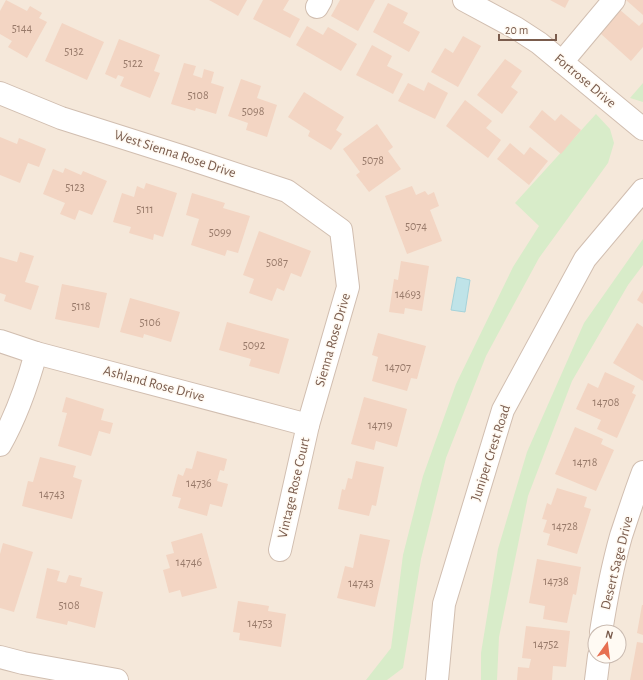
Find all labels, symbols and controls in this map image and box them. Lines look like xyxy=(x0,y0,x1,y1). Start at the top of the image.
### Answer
scale bar xyxy=(499,16,556,42)
house number: 5144 xyxy=(12,22,33,34)
text: 20 m xyxy=(505,24,528,36)
house number: 5132 xyxy=(64,45,84,57)
street label: Fortrose Drive xyxy=(551,51,619,111)
house number: 5122 xyxy=(123,57,144,69)
house number: 5108 xyxy=(187,89,209,101)
house number: 5098 xyxy=(242,105,265,117)
street label: West Sienna Rose Drive xyxy=(112,128,238,180)
house number: 5078 xyxy=(362,154,384,166)
house number: 5123 xyxy=(65,181,85,193)
house number: 5111 xyxy=(136,203,154,215)
house number: 5074 xyxy=(405,220,427,232)
house number: 5099 xyxy=(209,226,232,238)
house number: 5087 xyxy=(266,256,288,268)
house number: 14693 xyxy=(395,288,421,300)
street label: Sienna Rose Drive xyxy=(313,292,353,388)
house number: 5118 xyxy=(72,300,91,312)
house number: 5106 xyxy=(139,316,161,328)
house number: 5092 xyxy=(243,339,266,351)
house number: 14707 xyxy=(385,361,411,373)
street label: Ashland Rose Drive xyxy=(102,364,206,404)
house number: 14708 xyxy=(593,396,620,408)
street label: Juniper Crest Road xyxy=(469,403,513,503)
house number: 14719 xyxy=(368,419,393,431)
street label: Vintage Rose Court xyxy=(276,436,313,540)
house number: 14718 xyxy=(573,456,598,468)
house number: 14736 xyxy=(186,477,212,489)
house number: 14743 xyxy=(39,488,65,500)
street label: Desert Sage Drive xyxy=(599,515,635,611)
house number: 14728 xyxy=(552,520,578,532)
house number: 14746 xyxy=(176,556,203,568)
house number: 14738 xyxy=(543,575,569,587)
house number: 14743 xyxy=(348,577,374,589)
house number: 5108 xyxy=(58,599,80,611)
house number: 14753 xyxy=(248,617,272,629)
north arrow xyxy=(587,624,627,664)
text: N xyxy=(604,629,614,641)
house number: 14752 xyxy=(533,638,559,650)

